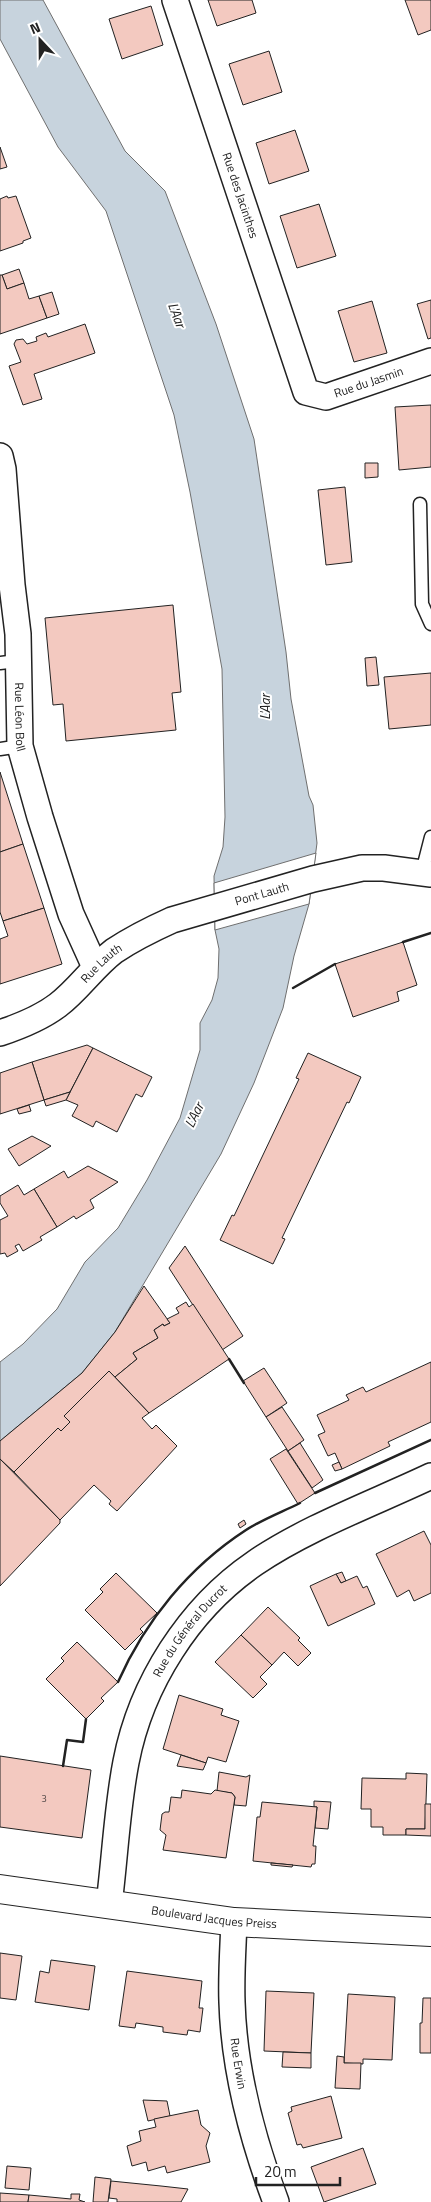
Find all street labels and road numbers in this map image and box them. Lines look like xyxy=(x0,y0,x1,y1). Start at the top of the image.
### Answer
street label: Rue des Jacinthes xyxy=(218,150,264,241)
street label: Rue du Jasmin xyxy=(331,361,406,403)
street label: Rue Léon Boll xyxy=(10,682,31,754)
street label: Pont Lauth xyxy=(232,877,291,910)
street label: Rue Lauth xyxy=(76,938,126,987)
street label: Rue du Général Ducrot xyxy=(147,1579,232,1680)
street label: Boulevard Jacques Preiss xyxy=(150,1900,278,1933)
street label: Rue Erwin xyxy=(226,2037,252,2091)

